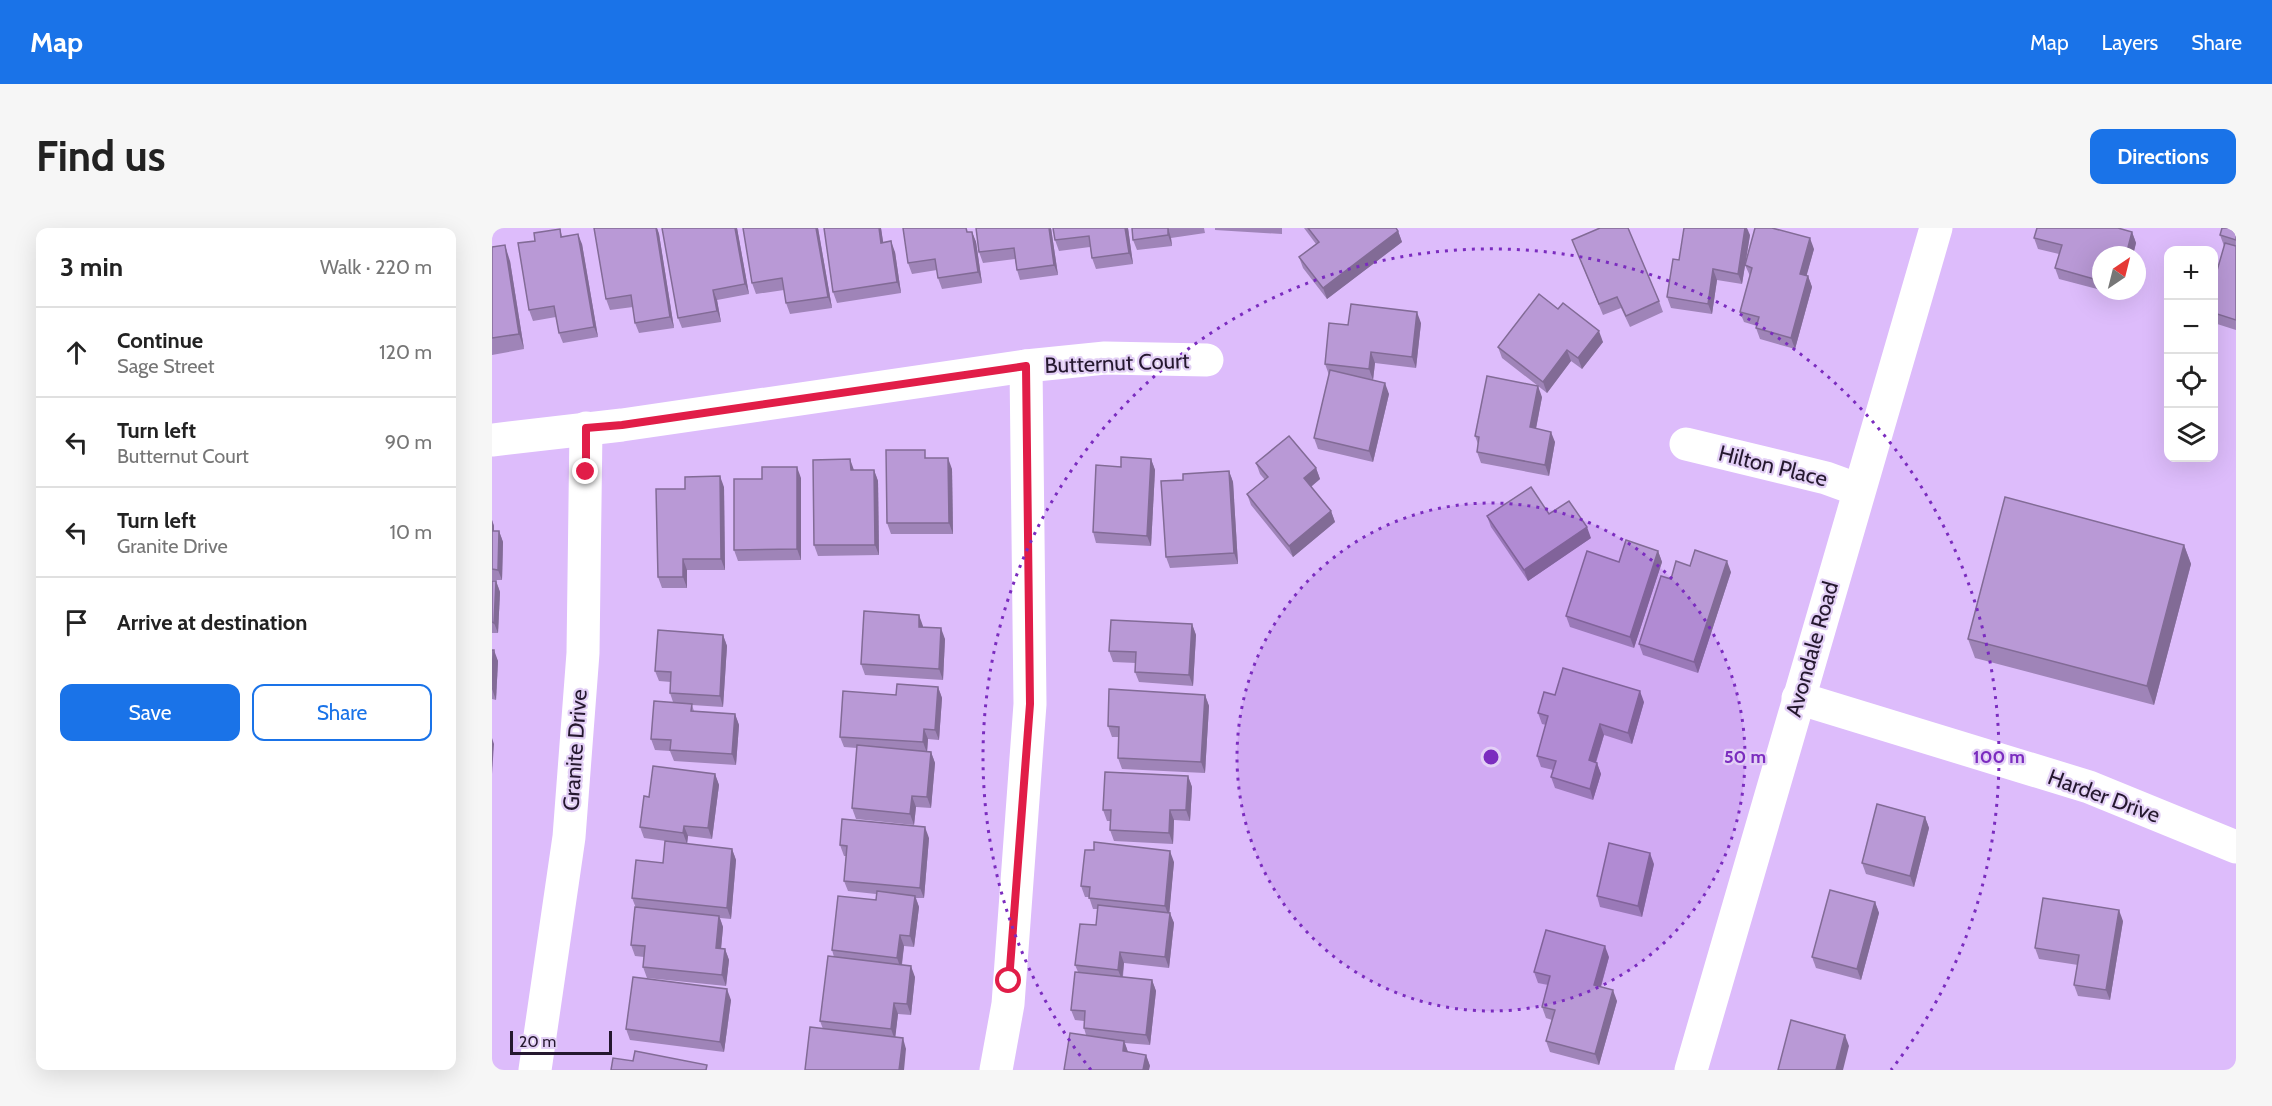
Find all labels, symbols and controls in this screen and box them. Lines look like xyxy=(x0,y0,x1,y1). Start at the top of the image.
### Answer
text: Map xyxy=(30,25,83,59)
text: Map xyxy=(2030,30,2069,55)
text: Layers xyxy=(2102,30,2158,55)
text: Share xyxy=(2191,30,2242,55)
button: Directions xyxy=(2090,129,2236,184)
text: Find us xyxy=(36,130,165,182)
north arrow xyxy=(2092,246,2146,300)
map controls xyxy=(2164,246,2218,462)
button: + xyxy=(2164,246,2218,300)
text: 3 min xyxy=(60,251,123,283)
text: Walk · 220 m xyxy=(320,255,432,279)
button: − xyxy=(2164,300,2218,354)
text: Continue xyxy=(117,327,203,354)
icon: ahead xyxy=(60,336,93,369)
text: 120 m xyxy=(379,340,432,364)
street label: Butternut Court xyxy=(1044,347,1190,379)
text: Sage Street xyxy=(117,354,214,378)
button: locate xyxy=(2164,354,2218,408)
button: layers xyxy=(2164,408,2218,462)
text: Turn left xyxy=(117,417,196,444)
icon: left xyxy=(60,426,93,459)
text: 90 m xyxy=(385,430,432,454)
street label: Hilton Place xyxy=(1716,439,1830,493)
text: Butternut Court xyxy=(117,444,249,468)
route end xyxy=(572,458,598,484)
text: Turn left xyxy=(117,507,196,534)
icon: left xyxy=(60,516,93,549)
text: 10 m xyxy=(389,520,432,544)
text: Granite Drive xyxy=(117,534,228,558)
street label: Avondale Road xyxy=(1780,578,1844,720)
icon: arrive xyxy=(60,606,93,639)
text: Arrive at destination xyxy=(117,609,307,636)
button: Save xyxy=(60,684,240,741)
button: Share xyxy=(252,684,432,741)
street label: Granite Drive xyxy=(557,688,593,812)
text: 50 m xyxy=(1724,746,1766,768)
text: 100 m xyxy=(1973,746,2025,768)
centre of rings xyxy=(1481,747,1501,767)
street label: Harder Drive xyxy=(2044,763,2164,829)
route start xyxy=(995,967,1021,993)
scale bar xyxy=(510,1028,612,1056)
text: 20 m xyxy=(519,1032,556,1051)

